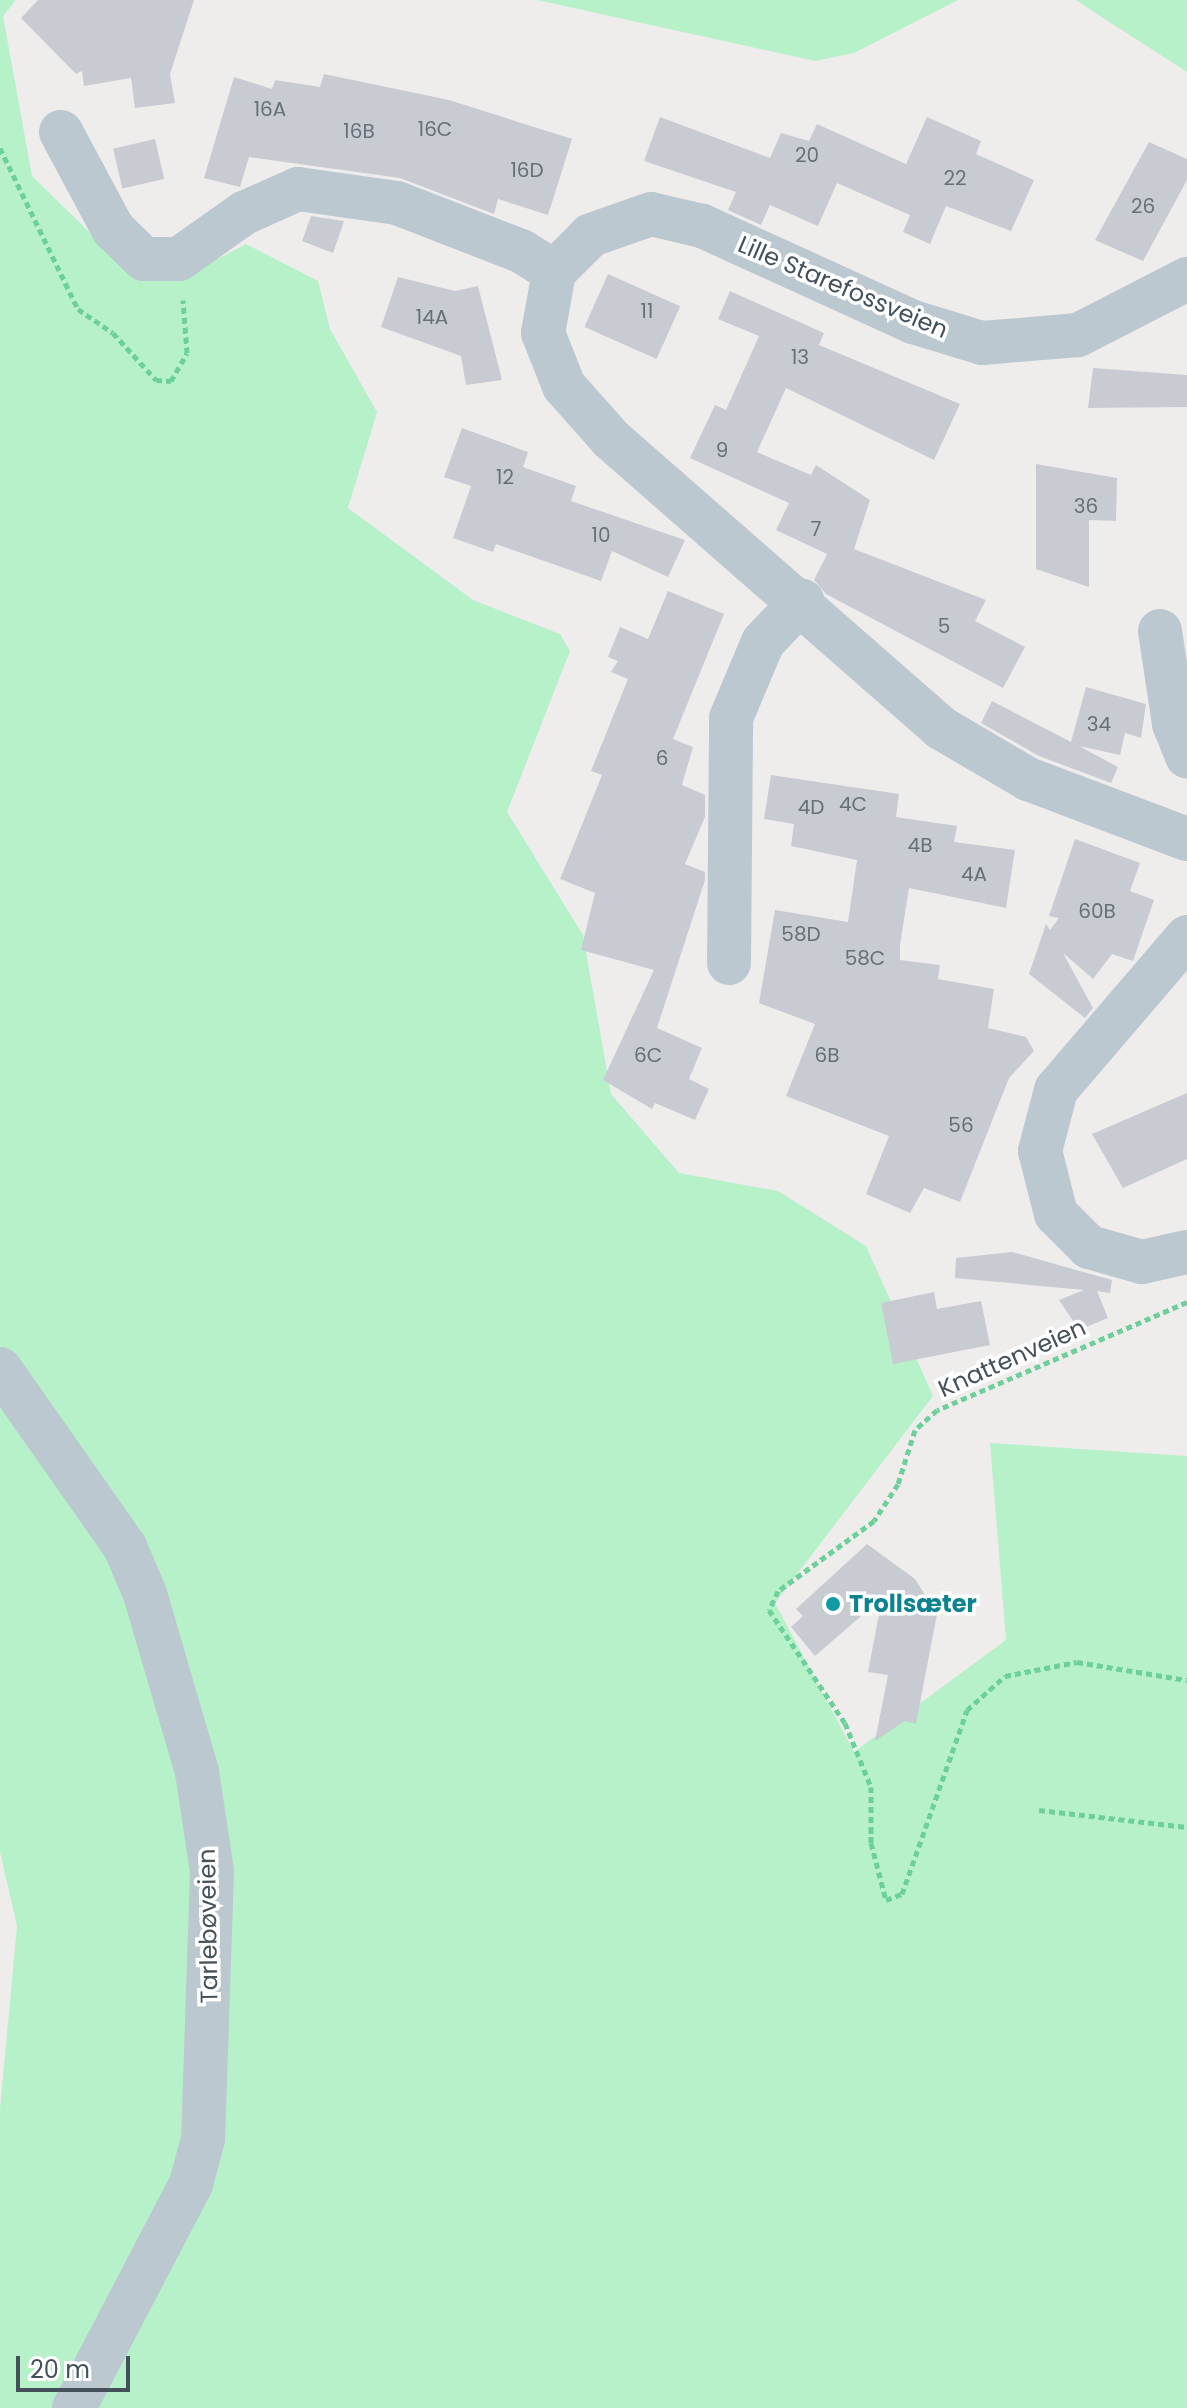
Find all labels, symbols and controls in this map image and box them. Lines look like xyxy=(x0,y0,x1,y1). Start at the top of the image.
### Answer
house number: 16A xyxy=(254,97,286,121)
house number: 16C xyxy=(418,117,452,141)
house number: 16B xyxy=(343,119,375,143)
house number: 20 xyxy=(795,143,819,167)
house number: 16D xyxy=(510,158,544,182)
house number: 22 xyxy=(944,166,966,190)
house number: 26 xyxy=(1131,194,1155,218)
street label: Lille Starefossveien xyxy=(734,230,952,344)
house number: 11 xyxy=(641,299,653,323)
house number: 14A xyxy=(416,305,448,329)
house number: 13 xyxy=(791,345,809,369)
house number: 9 xyxy=(716,438,728,462)
house number: 12 xyxy=(496,465,514,489)
house number: 36 xyxy=(1074,494,1098,518)
house number: 7 xyxy=(811,517,821,541)
house number: 10 xyxy=(592,523,610,547)
house number: 5 xyxy=(938,614,950,638)
house number: 34 xyxy=(1087,712,1111,736)
house number: 6 xyxy=(656,746,668,770)
house number: 4C xyxy=(839,792,867,816)
house number: 4D xyxy=(798,795,824,819)
house number: 4B xyxy=(908,833,932,857)
house number: 4A xyxy=(961,862,987,886)
house number: 60B xyxy=(1078,899,1116,923)
house number: 58D xyxy=(781,922,821,946)
house number: 58C xyxy=(845,946,885,970)
house number: 6C xyxy=(634,1043,662,1067)
house number: 6B xyxy=(815,1043,839,1067)
house number: 56 xyxy=(948,1113,974,1137)
street label: Knattenveien xyxy=(934,1313,1090,1403)
place label: Trollsæter xyxy=(849,1590,977,1618)
marker: Trollsæter xyxy=(824,1595,842,1613)
street label: Tarlebøveien xyxy=(192,1848,224,2004)
scale bar xyxy=(20,2340,134,2390)
text: 20 m xyxy=(30,2353,90,2386)

